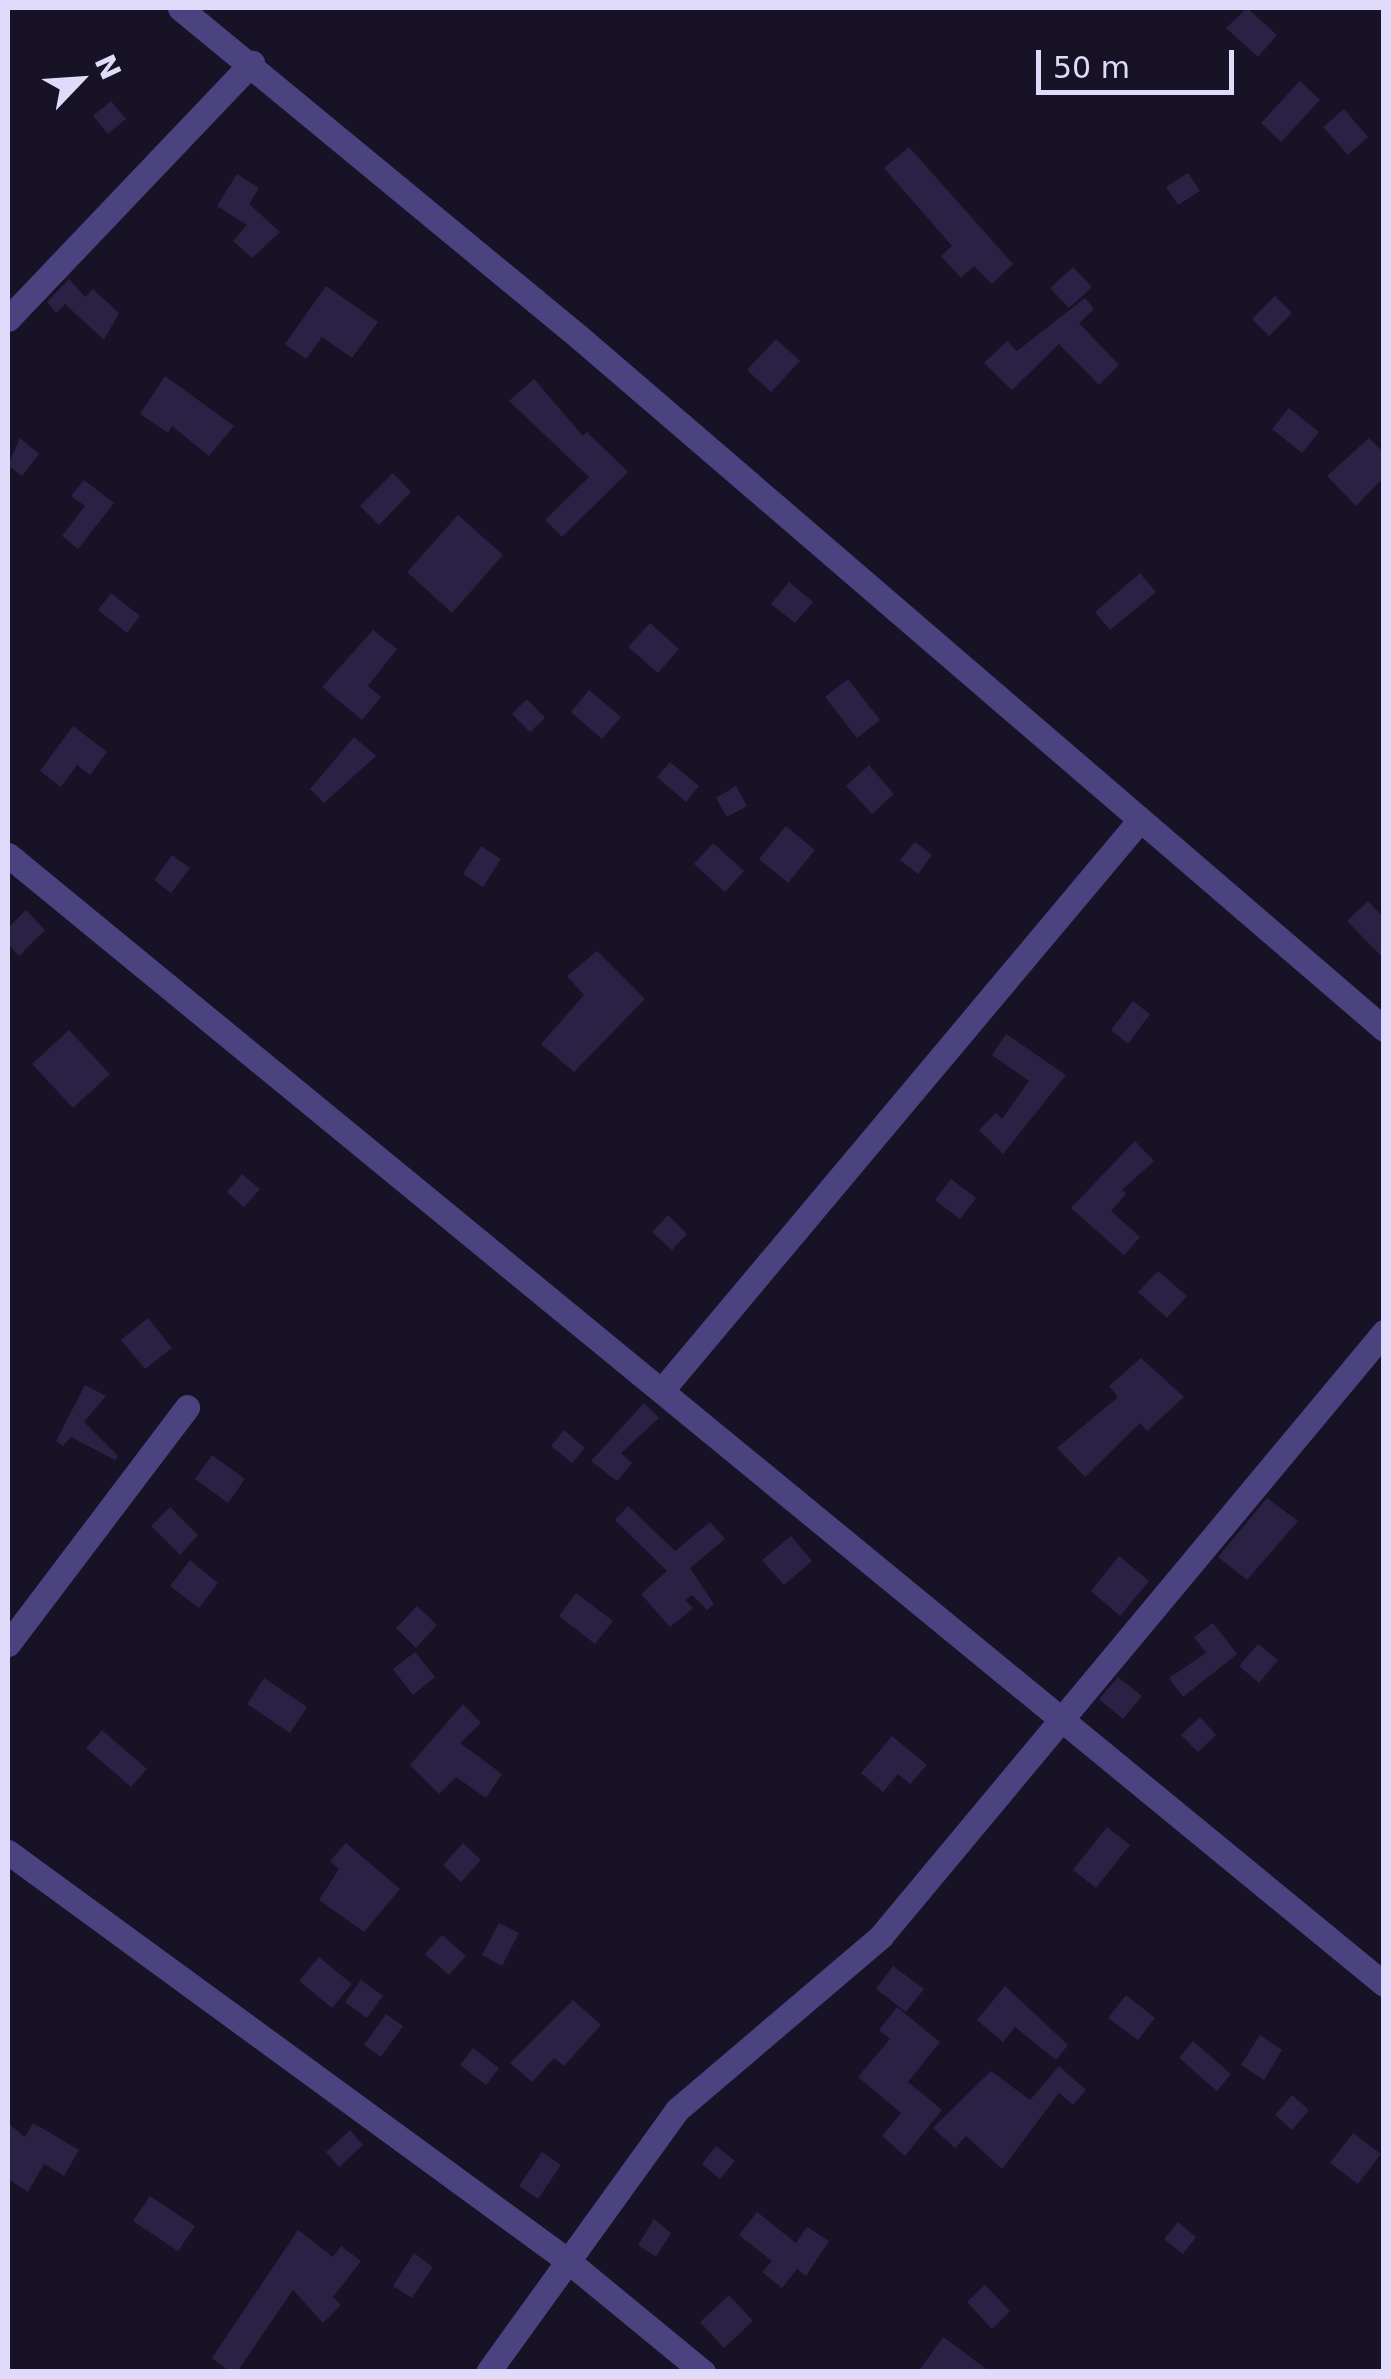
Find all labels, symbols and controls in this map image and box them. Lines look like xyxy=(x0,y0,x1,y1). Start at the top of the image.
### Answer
north arrow xyxy=(30,30,130,130)
scale bar xyxy=(1041,30,1238,92)
text: N xyxy=(88,50,128,85)
text: 50 m xyxy=(1053,50,1130,85)

